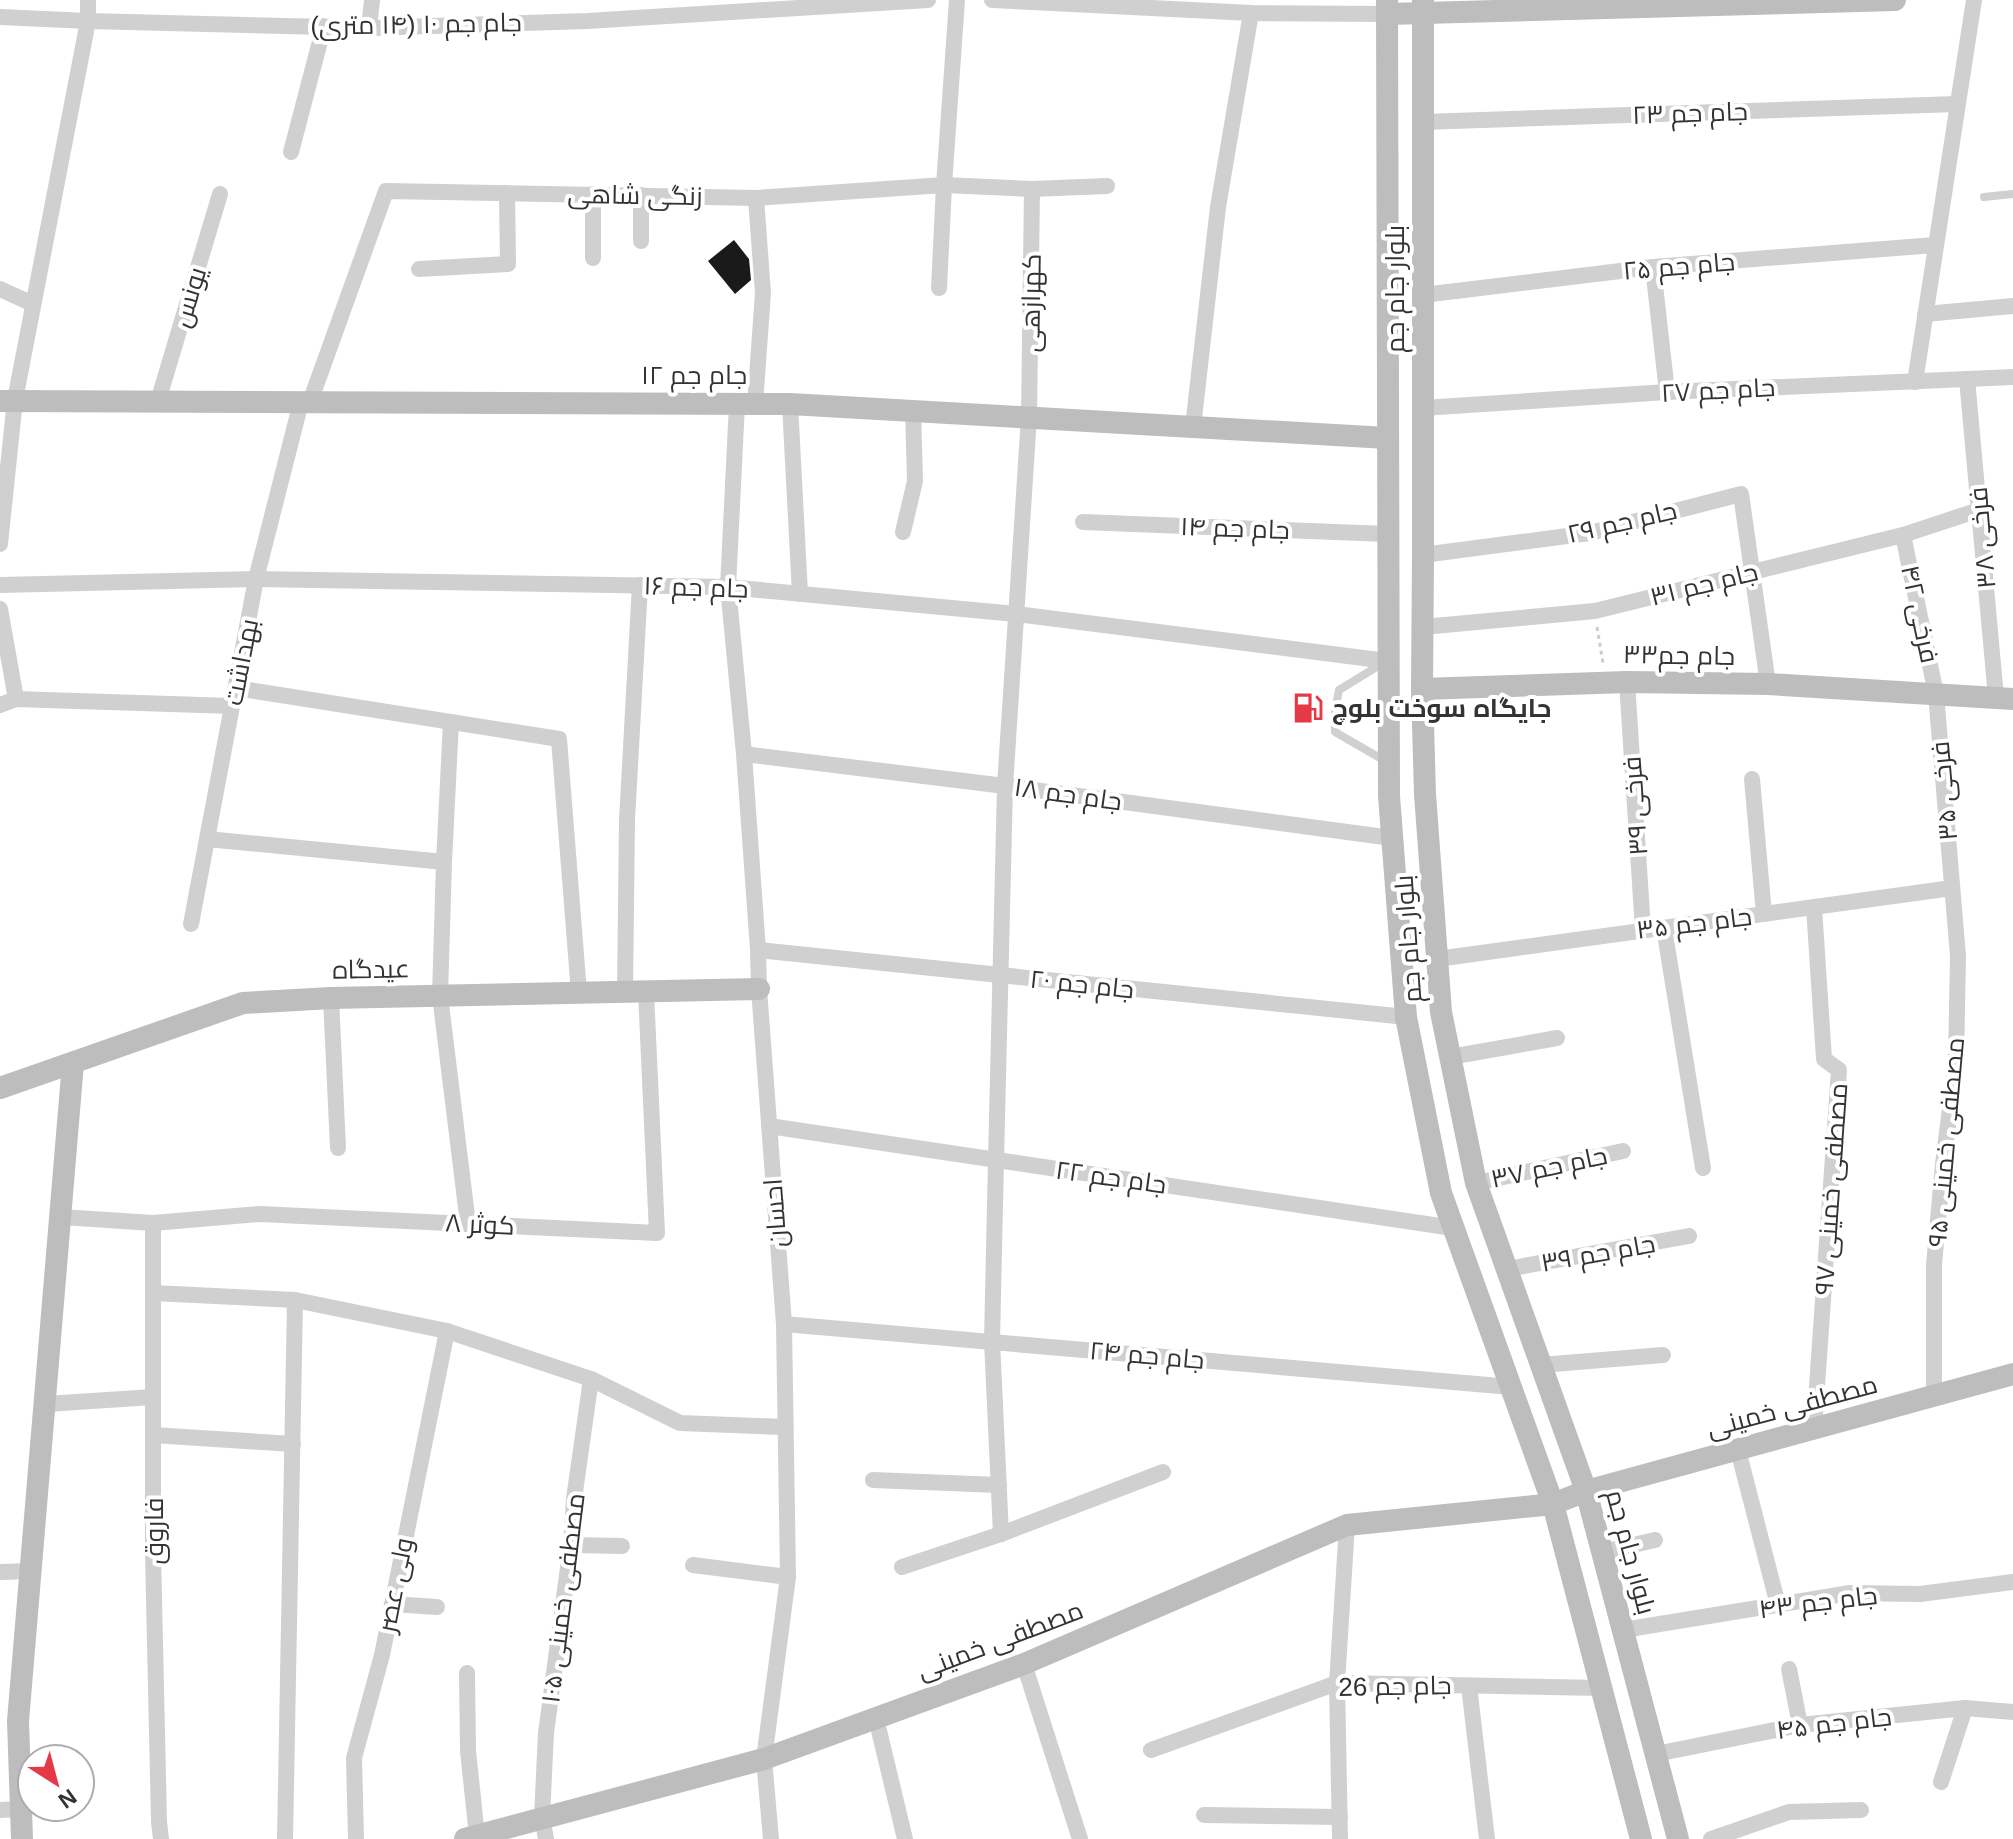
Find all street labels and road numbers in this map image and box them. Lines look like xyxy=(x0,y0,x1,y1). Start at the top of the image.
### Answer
street label: جام جم ۱۰ (۱۴ متری) xyxy=(310,7,522,44)
street label: جام جم ۲۳ xyxy=(1632,96,1748,133)
street label: زنگی شاهی xyxy=(567,179,703,212)
street label: بلوار جام جم xyxy=(1380,225,1413,353)
street label: جام جم ۲۵ xyxy=(1622,246,1737,289)
street label: کهرازهی xyxy=(1015,253,1048,353)
street label: یونس xyxy=(166,263,213,331)
street label: جام جم ۱۲ xyxy=(641,360,747,393)
street label: جام جم ۲۷ xyxy=(1660,372,1776,411)
street label: فرخی ۳۸ xyxy=(1963,486,2002,590)
street label: جام جم ۲۹ xyxy=(1564,495,1680,552)
street label: جام جم ۱۴ xyxy=(1180,511,1290,548)
street label: جام جم ۳۱ xyxy=(1647,556,1762,615)
street label: فرخی ۴۲ xyxy=(1894,562,1945,666)
street label: جام جم ۱۶ xyxy=(643,570,749,607)
street label: بهداشت xyxy=(218,616,265,708)
street label: جام جم۳۳ xyxy=(1623,639,1735,674)
street label: فرخی ۳۵ xyxy=(1925,740,1964,842)
street label: فرخی ۳۹ xyxy=(1617,755,1654,857)
street label: جام جم ۱۸ xyxy=(1012,772,1124,819)
street label: بلوار جام جم xyxy=(1389,874,1430,1004)
street label: جام جم ۳۵ xyxy=(1635,901,1754,948)
street label: عیدگاه xyxy=(332,953,410,985)
street label: جام جم ۲۰ xyxy=(1028,964,1136,1007)
street label: مصطفی خمینی ۹۵ xyxy=(1922,1036,1971,1248)
street label: مصطفی خمینی ۹۷ xyxy=(1809,1082,1854,1296)
street label: جام جم ۳۷ xyxy=(1488,1140,1611,1197)
street label: جام جم ۲۲ xyxy=(1053,1154,1168,1203)
street label: احسان xyxy=(758,1178,792,1248)
street label: کوثر ۸ xyxy=(445,1207,515,1241)
street label: جام جم ۳۹ xyxy=(1539,1228,1658,1281)
street label: جام جم ۲۴ xyxy=(1088,1335,1206,1378)
street label: مصطفی خمینی xyxy=(1703,1369,1881,1444)
street label: بلوار جام جم xyxy=(1597,1486,1662,1619)
street label: مصطفی خمینی ۱۰۵ xyxy=(535,1491,592,1705)
street label: فاروق xyxy=(139,1498,170,1564)
street label: ولی عصر xyxy=(371,1535,420,1637)
street label: جام جم ۴۳ xyxy=(1757,1580,1879,1627)
street label: مصطفی خمینی xyxy=(913,1595,1088,1686)
street label: جام جم 26 xyxy=(1338,1670,1452,1705)
street label: جام جم ۴۵ xyxy=(1775,1701,1894,1748)

